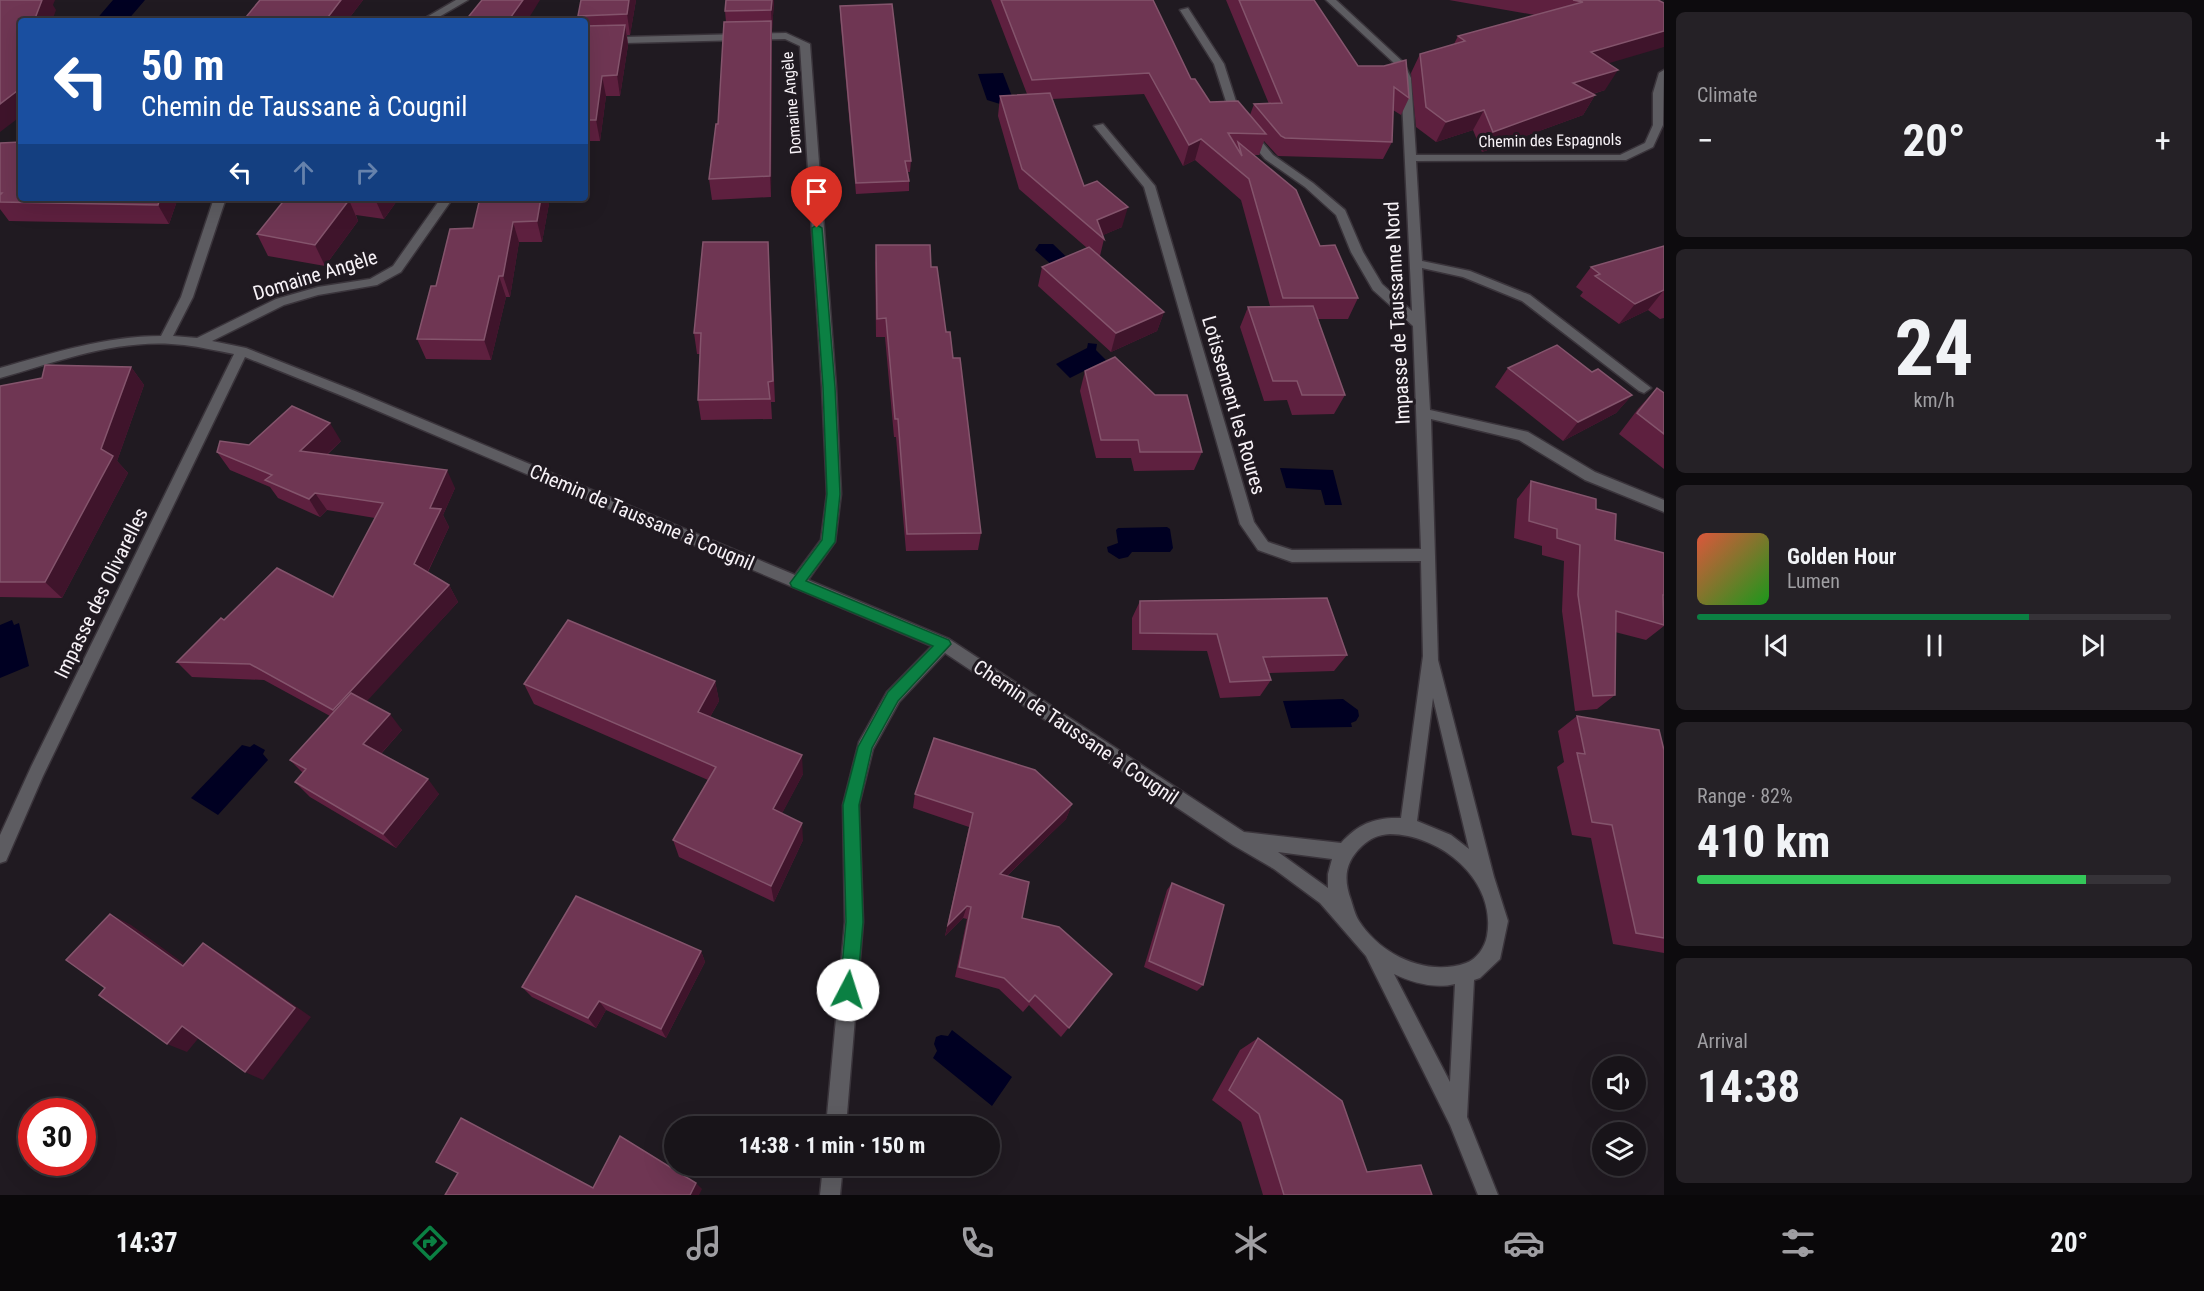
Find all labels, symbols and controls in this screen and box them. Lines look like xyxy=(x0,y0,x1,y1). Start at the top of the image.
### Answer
text: 50 m xyxy=(141,41,224,90)
icon: left xyxy=(42,42,120,120)
street label: Domaine Angèle xyxy=(778,51,805,155)
text: Climate xyxy=(1697,83,1757,107)
text: Chemin de Taussane à Cougnil xyxy=(141,91,467,123)
text: 20° xyxy=(1903,114,1966,167)
text: − xyxy=(1697,121,1714,160)
text: + xyxy=(2155,121,2171,160)
street label: Chemin des Espagnols xyxy=(1478,130,1622,151)
icon: left xyxy=(224,156,257,189)
icon: ahead xyxy=(287,156,320,189)
icon: right xyxy=(350,156,383,189)
pin xyxy=(791,166,842,228)
icon: arrive xyxy=(800,175,833,208)
street label: Impasse de Taussanne Nord xyxy=(1379,201,1415,425)
street label: Domaine Angèle xyxy=(250,245,380,305)
text: 24 xyxy=(1895,303,1973,394)
street label: Lotissement les Roures xyxy=(1197,313,1271,497)
text: km/h xyxy=(1913,388,1955,412)
street label: Chemin de Taussane à Cougnil xyxy=(526,459,758,575)
street label: Impasse des Olivarelles xyxy=(49,504,153,682)
text: Golden Hour xyxy=(1787,544,1896,569)
text: Lumen xyxy=(1787,569,1840,593)
icon: previous xyxy=(1760,629,1793,662)
icon: pause xyxy=(1918,629,1951,662)
icon: next xyxy=(2076,629,2109,662)
street label: Chemin de Taussane à Cougnil xyxy=(969,654,1183,810)
text: Range · 82% xyxy=(1697,784,1793,808)
text: 410 km xyxy=(1697,815,1830,868)
position arrow xyxy=(816,958,880,1022)
text: Arrival xyxy=(1697,1029,1748,1053)
map controls xyxy=(1592,1056,1646,1176)
button: sound xyxy=(1592,1056,1646,1110)
text: 14:38 xyxy=(1697,1060,1800,1113)
speed limit sign: 30 xyxy=(18,1098,96,1176)
button: layers xyxy=(1592,1122,1646,1176)
text: 14:38 · 1 min · 150 m xyxy=(739,1133,925,1158)
icon: directions xyxy=(409,1222,451,1264)
icon: music xyxy=(683,1222,725,1264)
icon: phone xyxy=(956,1222,998,1264)
icon: climate xyxy=(1230,1222,1272,1264)
icon: car xyxy=(1503,1222,1545,1264)
icon: filters xyxy=(1777,1222,1819,1264)
text: 14:37 xyxy=(116,1227,178,1259)
text: 20° xyxy=(2050,1227,2088,1259)

